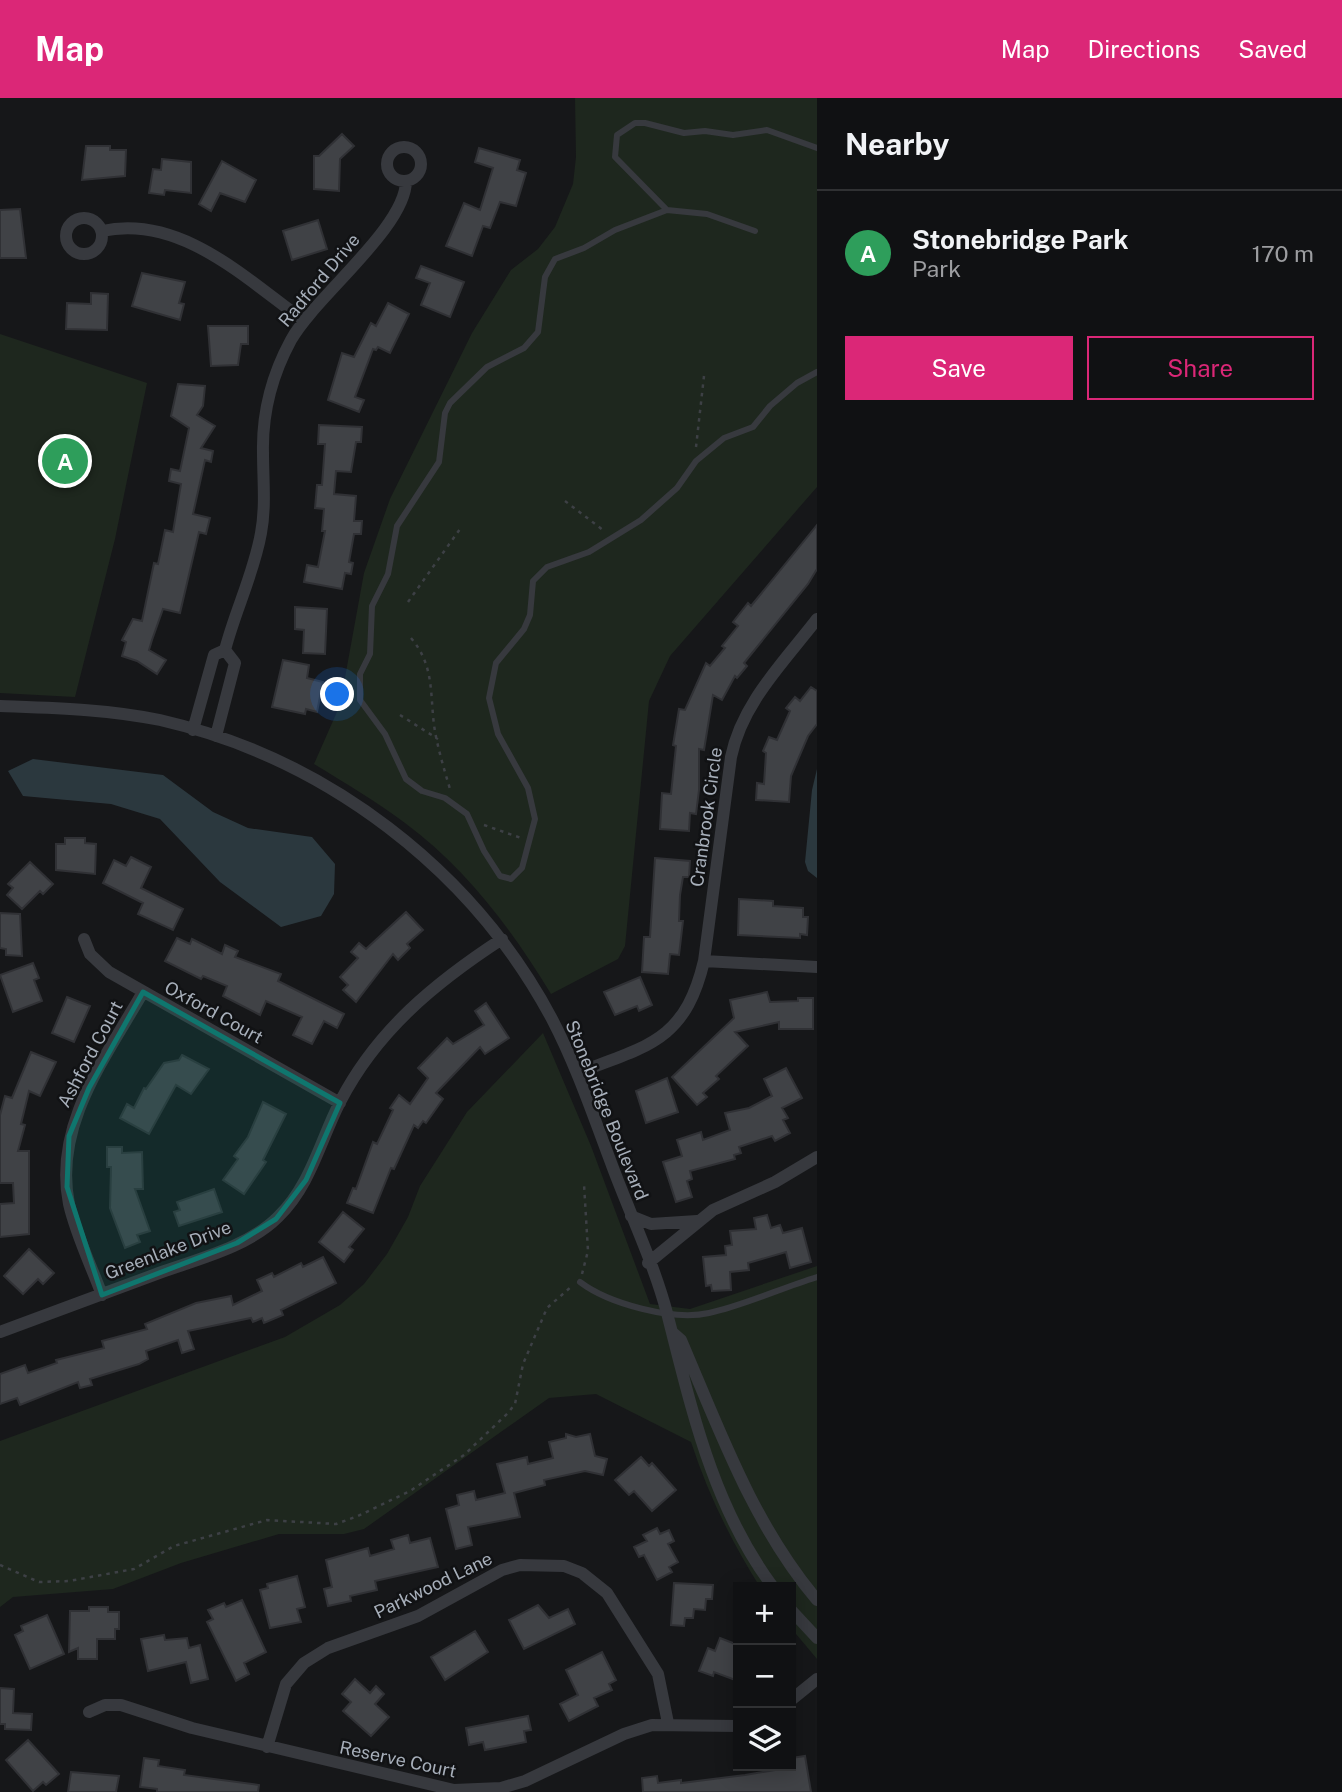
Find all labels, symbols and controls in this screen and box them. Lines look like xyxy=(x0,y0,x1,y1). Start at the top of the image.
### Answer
text: Map xyxy=(35,30,104,68)
text: Map xyxy=(1001,35,1050,63)
text: Directions xyxy=(1088,35,1200,63)
text: Saved xyxy=(1238,35,1307,63)
text: Nearby xyxy=(845,126,949,162)
text: Stonebridge Park xyxy=(912,224,1128,255)
street label: Radford Drive xyxy=(274,229,364,331)
text: A xyxy=(860,240,876,267)
text: 170 m xyxy=(1252,240,1314,267)
text: Park xyxy=(912,255,961,282)
button: Save xyxy=(845,336,1073,400)
button: Share xyxy=(1087,336,1314,400)
pin: A xyxy=(42,435,88,487)
your location xyxy=(320,677,354,711)
street label: Cranbrook Circle xyxy=(686,746,726,888)
street label: Oxford Court xyxy=(161,976,267,1048)
street label: Ashford Court xyxy=(53,997,127,1111)
street label: Stonebridge Boulevard xyxy=(561,1017,653,1203)
street label: Greenlake Drive xyxy=(102,1216,234,1284)
street label: Parkwood Lane xyxy=(371,1547,495,1623)
map controls xyxy=(733,1582,796,1771)
button: + xyxy=(733,1582,796,1645)
button: − xyxy=(733,1645,796,1708)
button: layers xyxy=(733,1708,796,1771)
street label: Reserve Court xyxy=(338,1736,458,1782)

